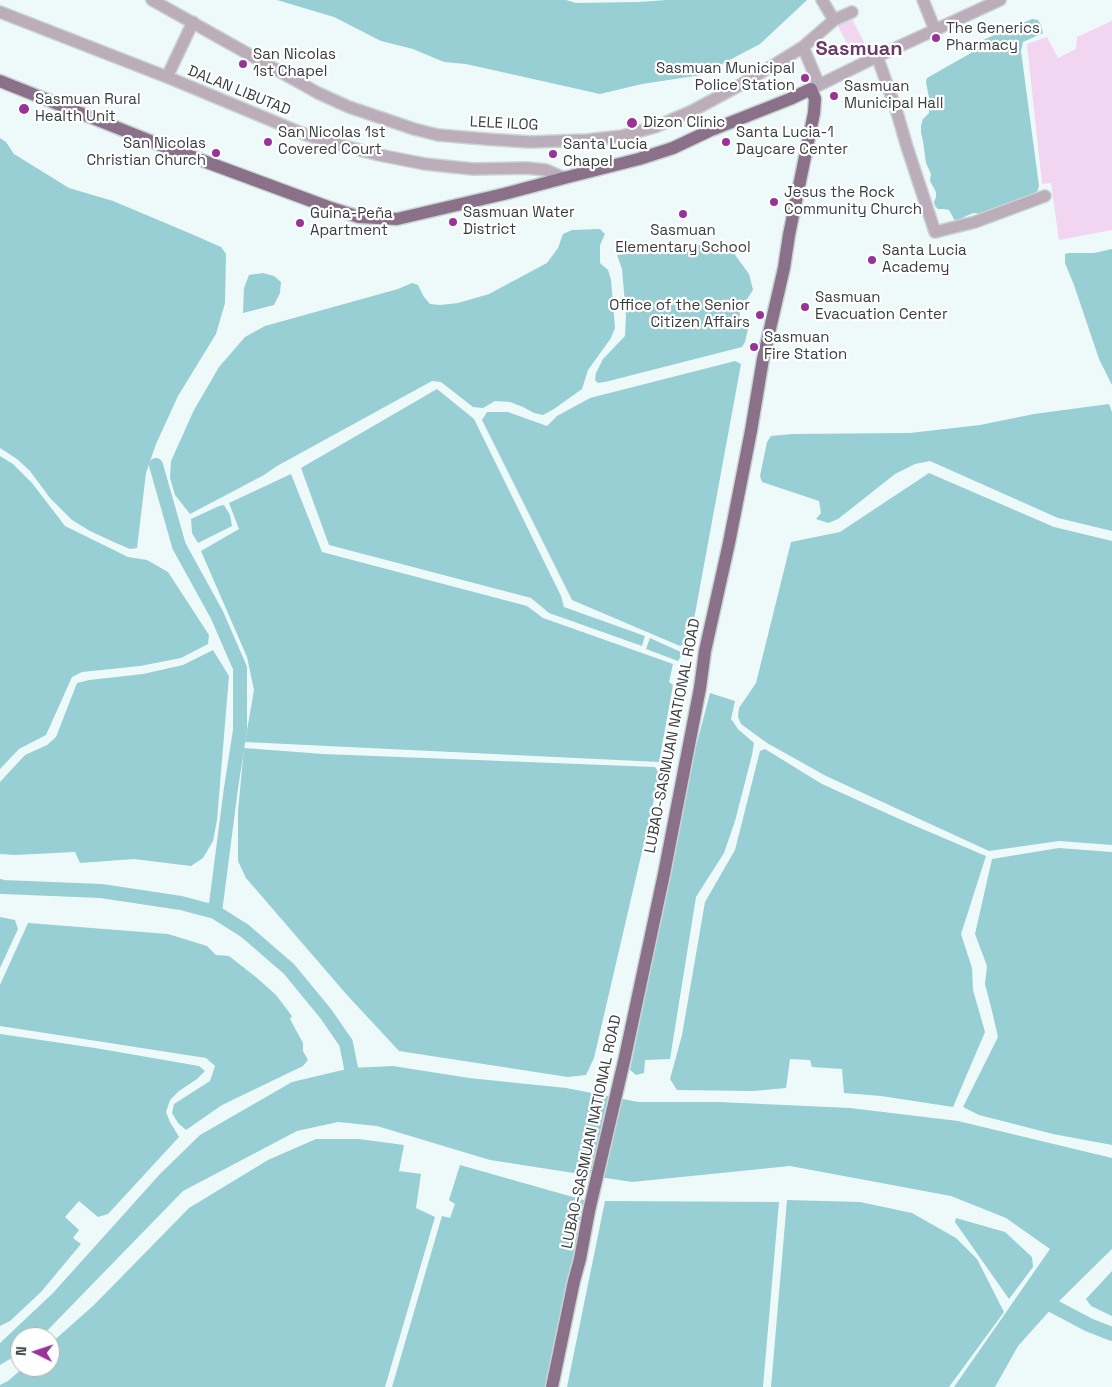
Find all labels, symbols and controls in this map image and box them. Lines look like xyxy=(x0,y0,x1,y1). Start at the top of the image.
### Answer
place label: The Generics Pharmacy xyxy=(946,20,1040,55)
marker: The Generics Pharmacy xyxy=(930,32,942,44)
district label: Sasmuan xyxy=(815,38,903,62)
place label: San Nicolas 1st Chapel xyxy=(253,46,336,81)
marker: San Nicolas 1st Chapel xyxy=(237,58,249,70)
place label: Sasmuan Municipal Police Station xyxy=(656,60,795,95)
street label: DALAN LIBUTAD xyxy=(185,62,293,120)
marker: Sasmuan Municipal Police Station xyxy=(799,72,811,84)
place label: Sasmuan Municipal Hall xyxy=(844,78,943,113)
marker: Sasmuan Municipal Hall xyxy=(828,90,840,102)
place label: Sasmuan Rural Health Unit xyxy=(35,91,141,126)
marker: Sasmuan Rural Health Unit xyxy=(17,102,31,116)
street label: LELE ILOG xyxy=(469,113,539,135)
place label: Dizon Clinic xyxy=(643,114,725,132)
marker: Dizon Clinic xyxy=(625,116,639,130)
place label: San Nicolas 1st Covered Court xyxy=(278,124,386,159)
place label: Santa Lucia-1 Daycare Center xyxy=(736,124,848,159)
place label: San Nicolas Christian Church xyxy=(86,135,206,170)
marker: San Nicolas 1st Covered Court xyxy=(262,136,274,148)
place label: Santa Lucia Chapel xyxy=(563,136,648,171)
marker: Santa Lucia-1 Daycare Center xyxy=(720,136,732,148)
marker: San Nicolas Christian Church xyxy=(210,147,222,159)
marker: Santa Lucia Chapel xyxy=(547,148,559,160)
place label: Jesus the Rock Community Church xyxy=(784,184,922,219)
marker: Jesus the Rock Community Church xyxy=(768,196,780,208)
place label: Sasmuan Water District xyxy=(463,204,575,239)
place label: Guina-Peña Apartment xyxy=(310,205,393,240)
marker: Sasmuan Elementary School xyxy=(677,208,689,220)
marker: Sasmuan Water District xyxy=(447,216,459,228)
marker: Guina-Peña Apartment xyxy=(294,217,306,229)
place label: Sasmuan Elementary School xyxy=(615,222,751,257)
place label: Santa Lucia Academy xyxy=(882,242,967,277)
marker: Santa Lucia Academy xyxy=(866,254,878,266)
place label: Sasmuan Evacuation Center xyxy=(815,289,948,324)
place label: Office of the Senior Citizen Affairs xyxy=(609,297,750,332)
marker: Sasmuan Evacuation Center xyxy=(799,301,811,313)
marker: Office of the Senior Citizen Affairs xyxy=(754,309,766,321)
place label: Sasmuan Fire Station xyxy=(764,329,847,364)
marker: Sasmuan Fire Station xyxy=(748,341,760,353)
street label: LUBAO-SASMUAN NATIONAL ROAD xyxy=(641,617,705,855)
street label: LUBAO-SASMUAN NATIONAL ROAD xyxy=(558,1013,626,1251)
north arrow xyxy=(10,1327,60,1377)
text: N xyxy=(12,1346,30,1356)

